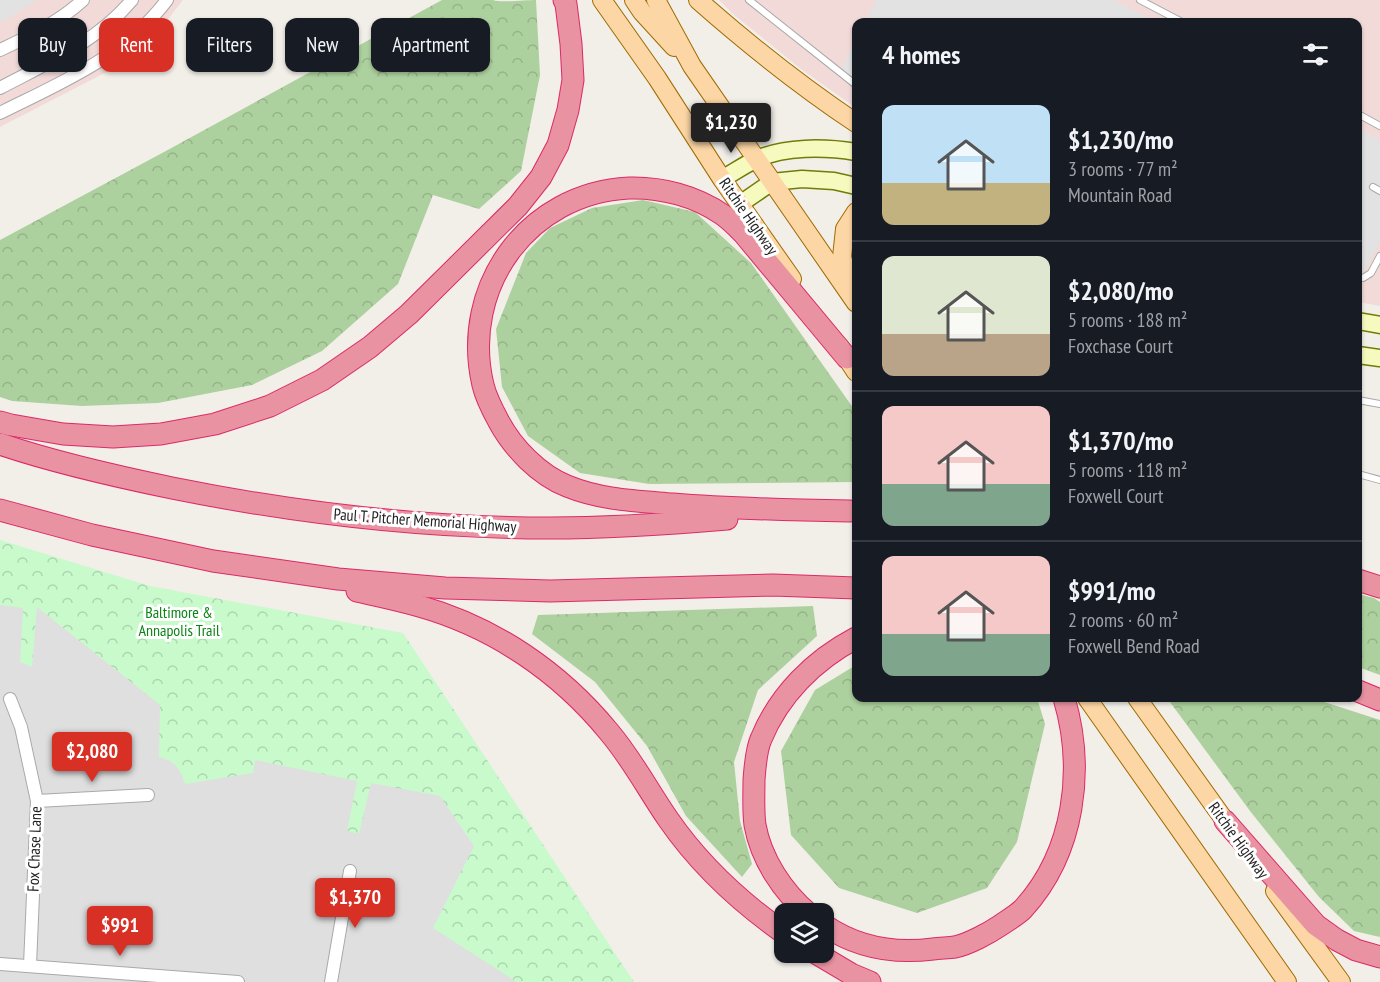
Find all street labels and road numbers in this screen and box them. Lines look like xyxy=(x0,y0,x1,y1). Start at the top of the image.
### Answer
street label: Ritchie Highway xyxy=(715,174,783,258)
street label: Paul T. Pitcher Memorial Highway xyxy=(333,504,517,536)
street label: Ritchie Highway xyxy=(1205,798,1273,882)
street label: Fox Chase Lane xyxy=(23,806,45,892)

